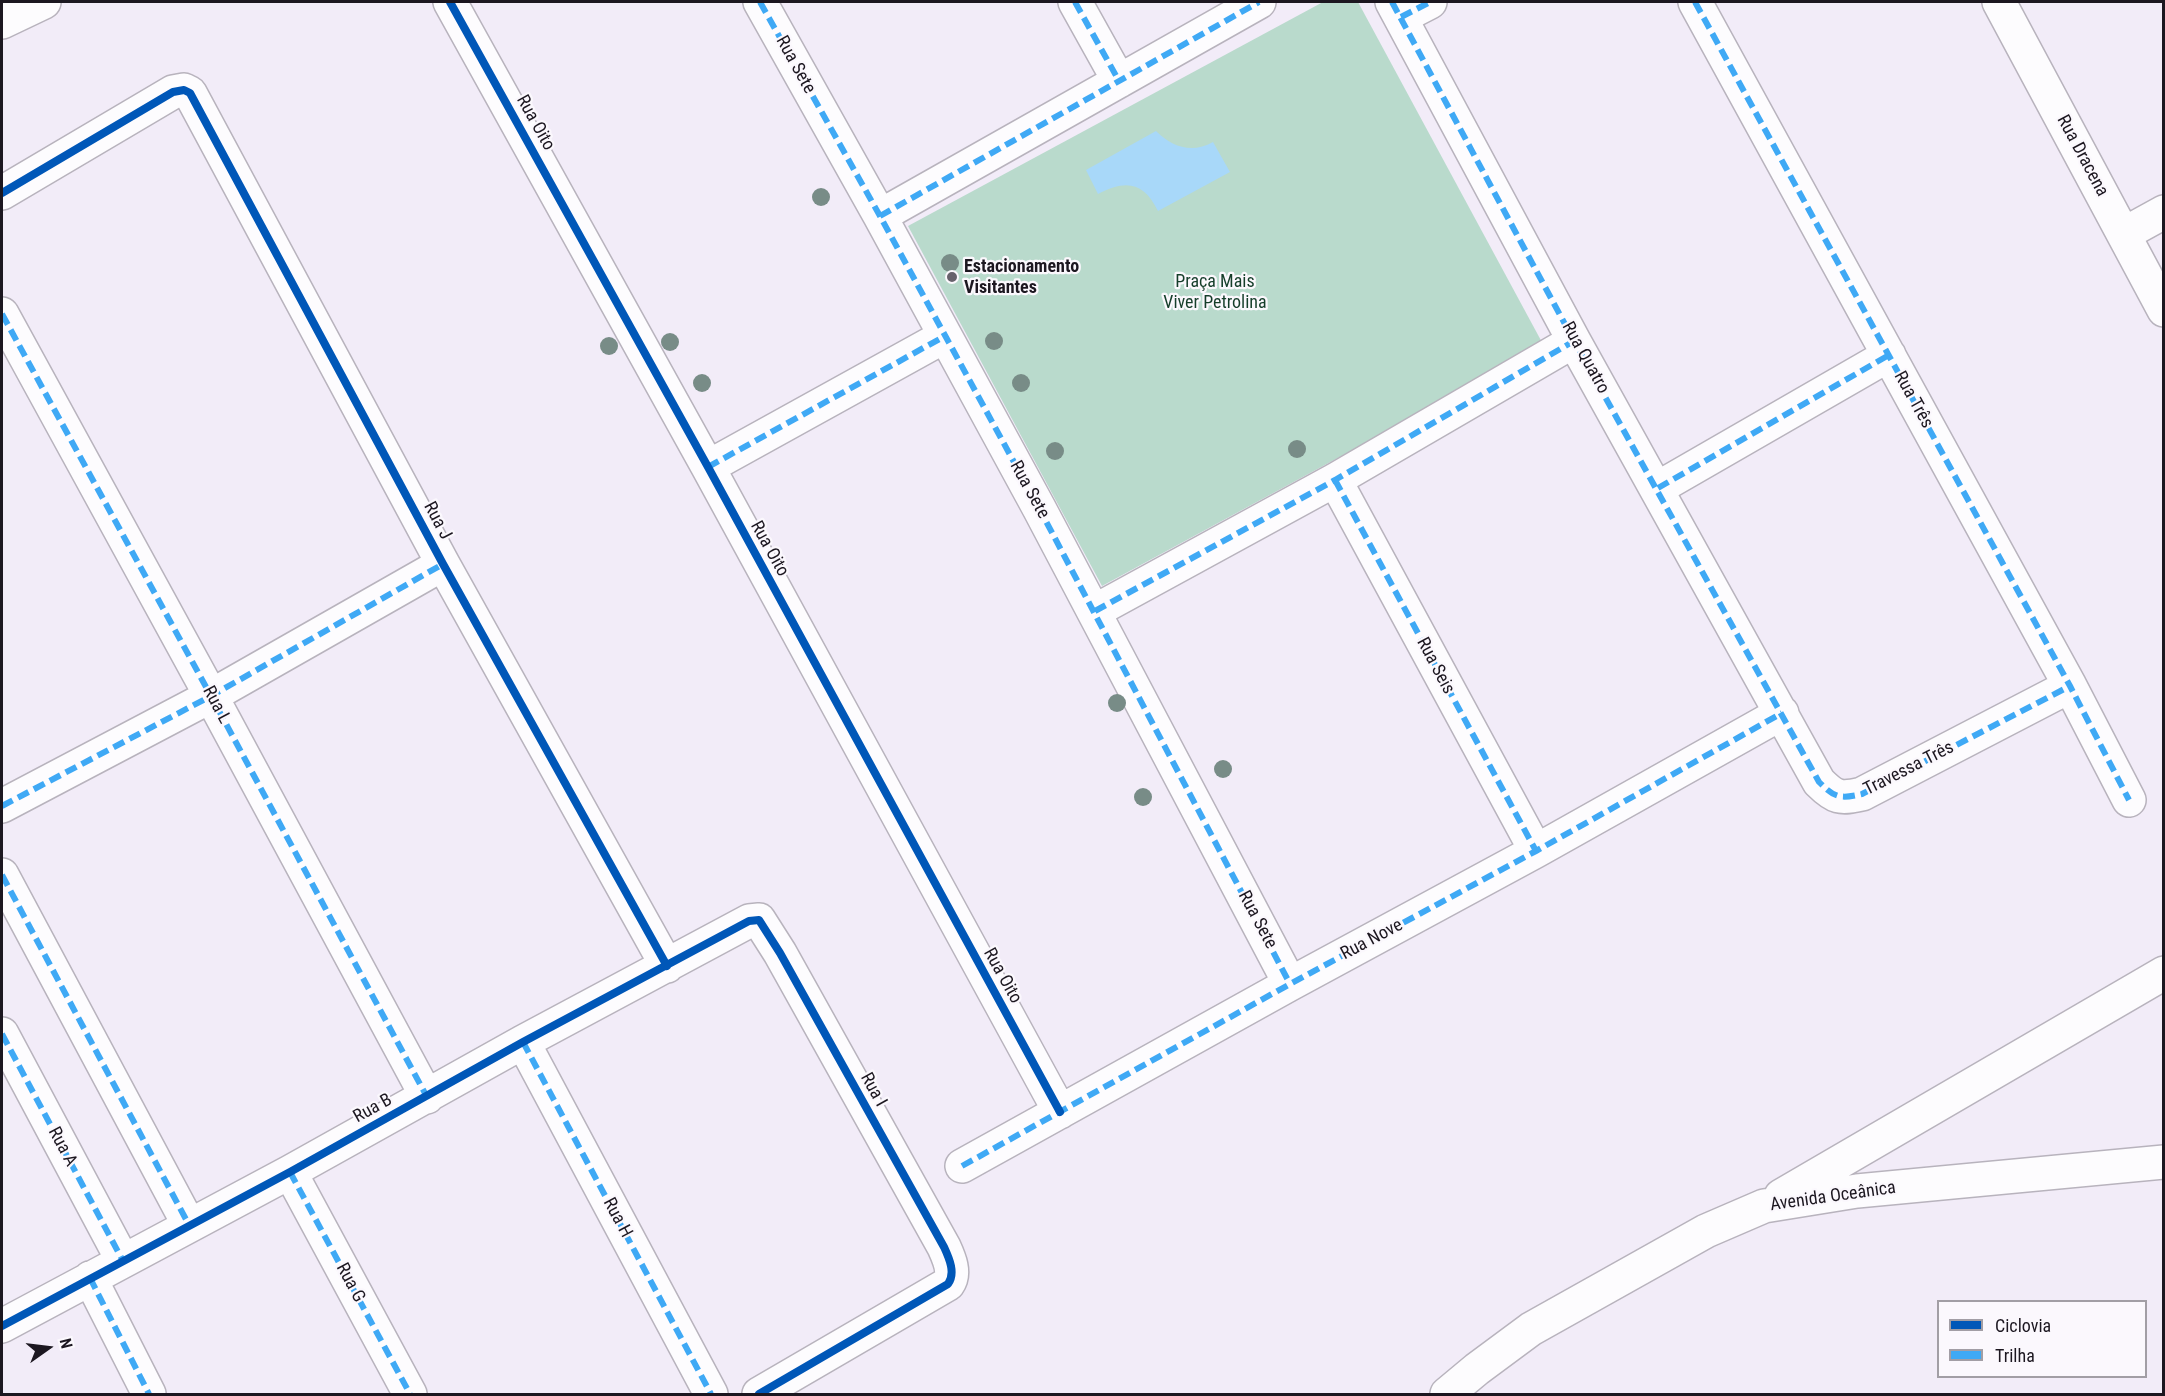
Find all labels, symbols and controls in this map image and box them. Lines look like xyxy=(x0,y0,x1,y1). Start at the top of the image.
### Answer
street label: Rua Sete xyxy=(770,32,820,98)
street label: Rua Oito xyxy=(511,91,559,155)
street label: Rua Dracena xyxy=(2052,112,2112,200)
place label: Estacionamento Visitantes xyxy=(964,256,1079,298)
marker: Estacionamento Visitantes xyxy=(945,270,959,284)
park label: Praça Mais Viver Petrolina xyxy=(1163,271,1267,314)
street label: Rua Quatro xyxy=(1556,318,1614,398)
street label: Rua Três xyxy=(1889,368,1937,432)
street label: Rua Sete xyxy=(1004,457,1054,523)
street label: Rua J xyxy=(418,498,456,544)
street label: Rua Oito xyxy=(745,517,793,581)
street label: Rua Seis xyxy=(1411,634,1459,698)
street label: Rua L xyxy=(197,682,235,728)
street label: Travessa Três xyxy=(1860,737,1958,801)
street label: Rua Sete xyxy=(1233,887,1281,953)
street label: Rua Nove xyxy=(1337,915,1407,965)
street label: Rua Oito xyxy=(978,944,1026,1008)
street label: Rua I xyxy=(855,1069,891,1111)
street label: Rua B xyxy=(350,1090,396,1128)
street label: Rua A xyxy=(43,1124,81,1170)
street label: Avenida Oceânica xyxy=(1769,1178,1897,1216)
street label: Rua H xyxy=(598,1194,636,1242)
street label: Rua G xyxy=(331,1260,369,1306)
legend xyxy=(1937,1300,2147,1378)
text: Ciclovia xyxy=(1995,1315,2051,1336)
north arrow xyxy=(18,1318,78,1378)
text: N xyxy=(56,1336,76,1351)
text: Trilha xyxy=(1995,1345,2035,1366)

